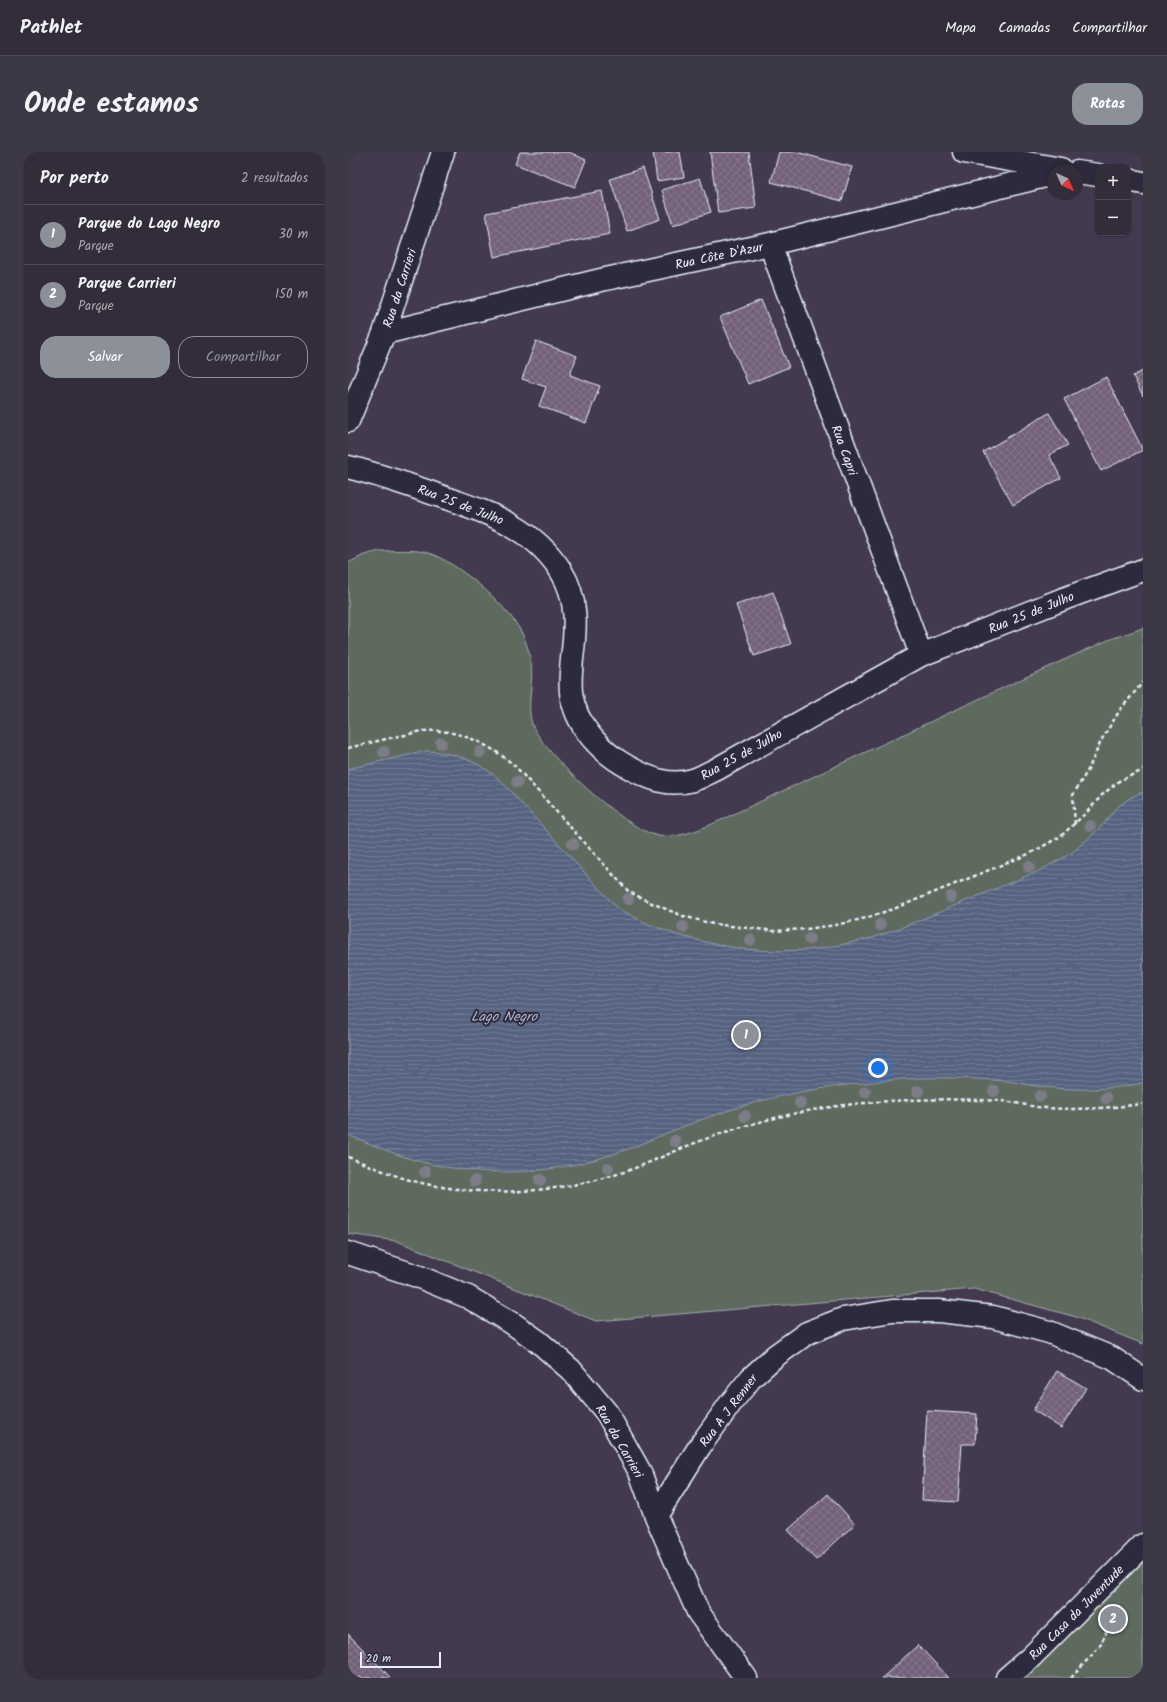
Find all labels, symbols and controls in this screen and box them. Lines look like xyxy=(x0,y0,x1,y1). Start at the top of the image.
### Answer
text: Pathlet xyxy=(20,13,82,43)
text: Mapa xyxy=(945,17,976,39)
text: Camadas xyxy=(998,17,1050,39)
text: Compartilhar xyxy=(1072,17,1147,39)
text: Onde estamos xyxy=(24,82,199,127)
button: Rotas xyxy=(1072,83,1143,125)
north arrow xyxy=(1047,164,1083,200)
map controls xyxy=(1095,164,1131,236)
button: + xyxy=(1095,164,1131,200)
text: Por perto xyxy=(40,165,109,192)
text: 2 resultados xyxy=(241,168,308,189)
button: − xyxy=(1095,200,1131,236)
text: Parque do Lago Negro xyxy=(78,212,220,236)
text: 1 xyxy=(51,224,55,245)
text: 30 m xyxy=(279,224,308,245)
text: Parque xyxy=(78,236,114,257)
street label: Rua Côte D'Azur xyxy=(673,237,766,276)
street label: Rua da Carrieri xyxy=(378,245,423,331)
text: Parque Carrieri xyxy=(78,272,176,296)
text: 2 xyxy=(49,284,57,305)
text: 150 m xyxy=(275,284,308,305)
text: Parque xyxy=(78,296,114,317)
button: Salvar xyxy=(40,336,170,378)
button: Compartilhar xyxy=(178,336,308,378)
street label: Rua Capri xyxy=(825,422,863,480)
street label: Rua 25 de Julho xyxy=(414,479,507,532)
street label: Rua 25 de Julho xyxy=(986,587,1078,640)
street label: Rua 25 de Julho xyxy=(697,724,787,787)
water label: Lago Negro xyxy=(471,1006,539,1028)
pin: 1 xyxy=(733,1020,759,1050)
your location xyxy=(868,1058,888,1078)
street label: Rua A J Renner xyxy=(695,1369,764,1452)
street label: Rua da Carrieri xyxy=(589,1401,649,1483)
street label: Rua Casa da Juventude xyxy=(1024,1560,1130,1666)
pin: 2 xyxy=(1100,1604,1126,1634)
scale bar xyxy=(360,1650,441,1669)
text: 20 m xyxy=(366,1650,391,1668)

